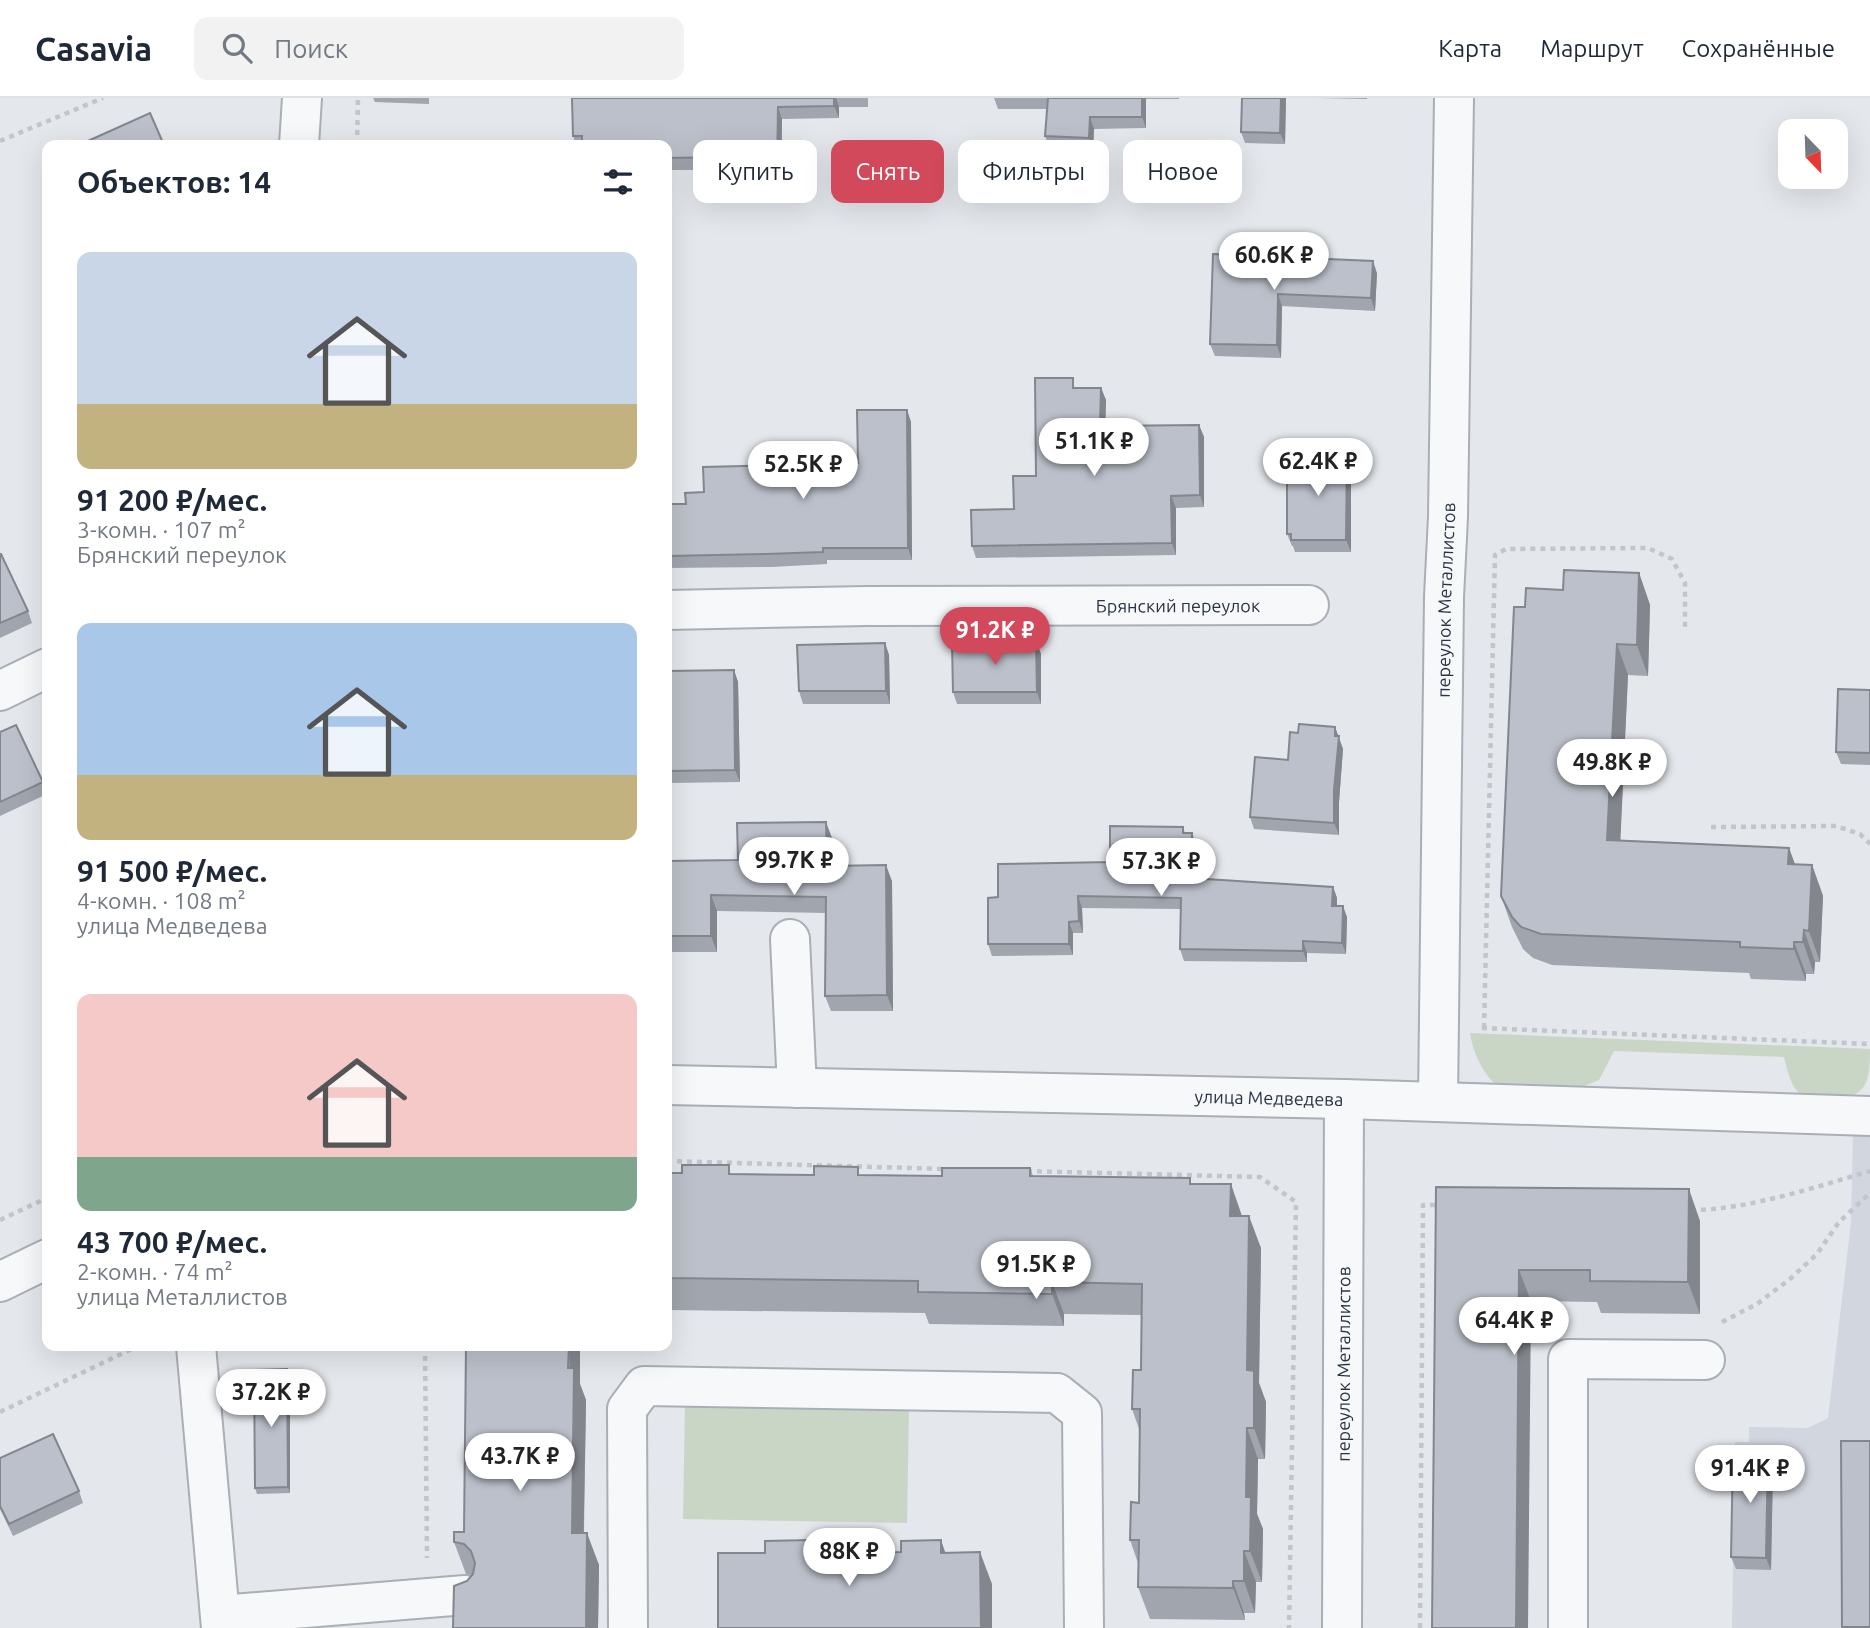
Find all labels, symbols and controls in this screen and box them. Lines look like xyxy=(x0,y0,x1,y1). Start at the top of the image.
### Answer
search box xyxy=(194,17,684,80)
icon: search xyxy=(218,29,256,67)
text: Casavia xyxy=(35,30,152,67)
text: Поиск xyxy=(274,34,348,63)
text: Карта xyxy=(1438,35,1502,62)
text: Маршрут xyxy=(1540,35,1644,62)
text: Сохранённые xyxy=(1682,35,1835,62)
north arrow xyxy=(1778,119,1848,189)
map controls xyxy=(1778,119,1848,189)
chip: Купить xyxy=(693,140,817,203)
chip: Снять xyxy=(831,140,944,203)
chip: Фильтры xyxy=(958,140,1109,203)
chip: Новое xyxy=(1123,140,1242,203)
icon: filters xyxy=(599,163,637,201)
text: Объектов: 14 xyxy=(77,165,271,199)
pin: 60.6K ₽ xyxy=(1209,232,1339,292)
text: 60.6K ₽ xyxy=(1235,242,1313,267)
icon: home xyxy=(294,298,420,424)
pin: 51.1K ₽ xyxy=(1029,418,1159,478)
text: 51.1K ₽ xyxy=(1055,428,1133,453)
pin: 62.4K ₽ xyxy=(1253,438,1383,498)
pin: 52.5K ₽ xyxy=(738,442,868,501)
text: 62.4K ₽ xyxy=(1279,448,1357,473)
text: 52.5K ₽ xyxy=(764,451,842,476)
text: 91 200 ₽/мес. xyxy=(77,483,267,517)
street label: переулок Металлистов xyxy=(1433,502,1458,698)
text: 3-комн. · 107 m² xyxy=(77,517,246,542)
text: Брянский переулок xyxy=(77,542,287,567)
street label: Брянский переулок xyxy=(1096,595,1260,615)
pin: 91.2K ₽ xyxy=(930,608,1060,667)
text: 91.2K ₽ xyxy=(956,617,1034,642)
icon: home xyxy=(294,669,420,795)
pin: 49.8K ₽ xyxy=(1547,740,1677,799)
text: 49.8K ₽ xyxy=(1573,749,1651,774)
pin: 99.7K ₽ xyxy=(729,838,859,897)
pin: 57.3K ₽ xyxy=(1096,838,1226,898)
text: 99.7K ₽ xyxy=(755,847,833,872)
text: 57.3K ₽ xyxy=(1122,848,1200,873)
text: 91 500 ₽/мес. xyxy=(77,854,267,888)
text: 4-комн. · 108 m² xyxy=(77,888,246,913)
text: улица Медведева xyxy=(77,913,267,938)
icon: home xyxy=(294,1040,420,1166)
street label: улица Медведева xyxy=(1194,1086,1344,1109)
text: 43 700 ₽/мес. xyxy=(77,1225,267,1259)
pin: 91.5K ₽ xyxy=(971,1242,1101,1301)
text: 91.5K ₽ xyxy=(997,1251,1075,1276)
text: 2-комн. · 74 m² xyxy=(77,1259,233,1284)
street label: переулок Металлистов xyxy=(1333,1266,1353,1462)
text: улица Металлистов xyxy=(77,1284,288,1309)
pin: 64.4K ₽ xyxy=(1449,1298,1579,1357)
text: 64.4K ₽ xyxy=(1475,1307,1553,1332)
pin: 37.2K ₽ xyxy=(206,1370,336,1429)
text: 37.2K ₽ xyxy=(232,1379,310,1404)
pin: 43.7K ₽ xyxy=(455,1434,585,1493)
text: 43.7K ₽ xyxy=(481,1443,559,1468)
pin: 91.4K ₽ xyxy=(1685,1446,1815,1505)
text: 91.4K ₽ xyxy=(1711,1455,1789,1480)
pin: 88K ₽ xyxy=(800,1528,898,1588)
text: 88K ₽ xyxy=(819,1538,879,1563)

